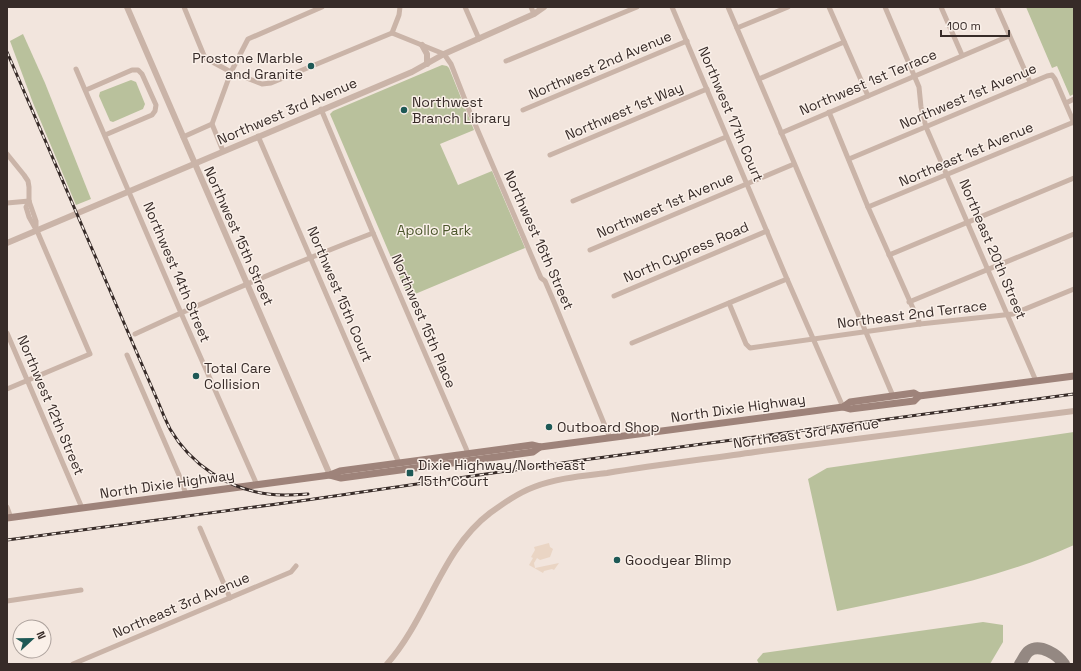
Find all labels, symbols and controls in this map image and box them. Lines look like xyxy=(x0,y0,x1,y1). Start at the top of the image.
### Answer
scale bar xyxy=(941,12,1009,38)
text: 100 m xyxy=(947,18,981,34)
street label: Northwest 2nd Avenue xyxy=(526,27,674,103)
street label: Northwest 17th Court xyxy=(694,44,768,184)
street label: Northwest 1st Terrace xyxy=(797,45,939,119)
place label: Prostone Marble and Granite xyxy=(192,49,303,83)
street label: Northwest 1st Avenue xyxy=(897,59,1039,133)
marker: Prostone Marble and Granite xyxy=(306,61,316,71)
street label: Northwest 3rd Avenue xyxy=(214,73,360,149)
street label: Northwest 1st Way xyxy=(562,78,686,144)
place label: Northwest Branch Library xyxy=(412,93,511,127)
marker: Northwest Branch Library xyxy=(399,105,409,115)
street label: Northeast 1st Avenue xyxy=(896,118,1036,190)
street label: Northwest 15th Street xyxy=(200,164,278,308)
street label: Northwest 16th Street xyxy=(500,168,578,312)
street label: Northwest 1st Avenue xyxy=(594,168,736,242)
street label: Northeast 20th Street xyxy=(955,176,1031,322)
street label: Northwest 14th Street xyxy=(139,199,215,345)
street label: North Cypress Road xyxy=(621,217,751,287)
park label: Apollo Park xyxy=(397,221,472,239)
street label: Northwest 15th Court xyxy=(303,223,377,365)
street label: Northwest 15th Place xyxy=(388,251,460,391)
street label: Northeast 2nd Terrace xyxy=(836,296,988,332)
street label: Northwest 12th Street xyxy=(13,332,89,478)
place label: Total Care Collision xyxy=(204,359,271,393)
marker: Total Care Collision xyxy=(191,371,201,381)
street label: North Dixie Highway xyxy=(669,390,807,426)
street label: Northeast 3rd Avenue xyxy=(732,414,880,452)
place label: Outboard Shop xyxy=(557,418,660,436)
marker: Outboard Shop xyxy=(544,422,554,432)
place label: Dixie Highway/Northeast 15th Court xyxy=(418,456,585,490)
street label: North Dixie Highway xyxy=(98,466,236,502)
marker: Dixie Highway/Northeast 15th Court xyxy=(405,468,415,478)
place label: Goodyear Blimp xyxy=(625,551,732,569)
marker: Goodyear Blimp xyxy=(612,555,622,565)
street label: Northeast 3rd Avenue xyxy=(110,568,252,642)
north arrow xyxy=(12,619,52,659)
text: N xyxy=(33,629,49,641)

